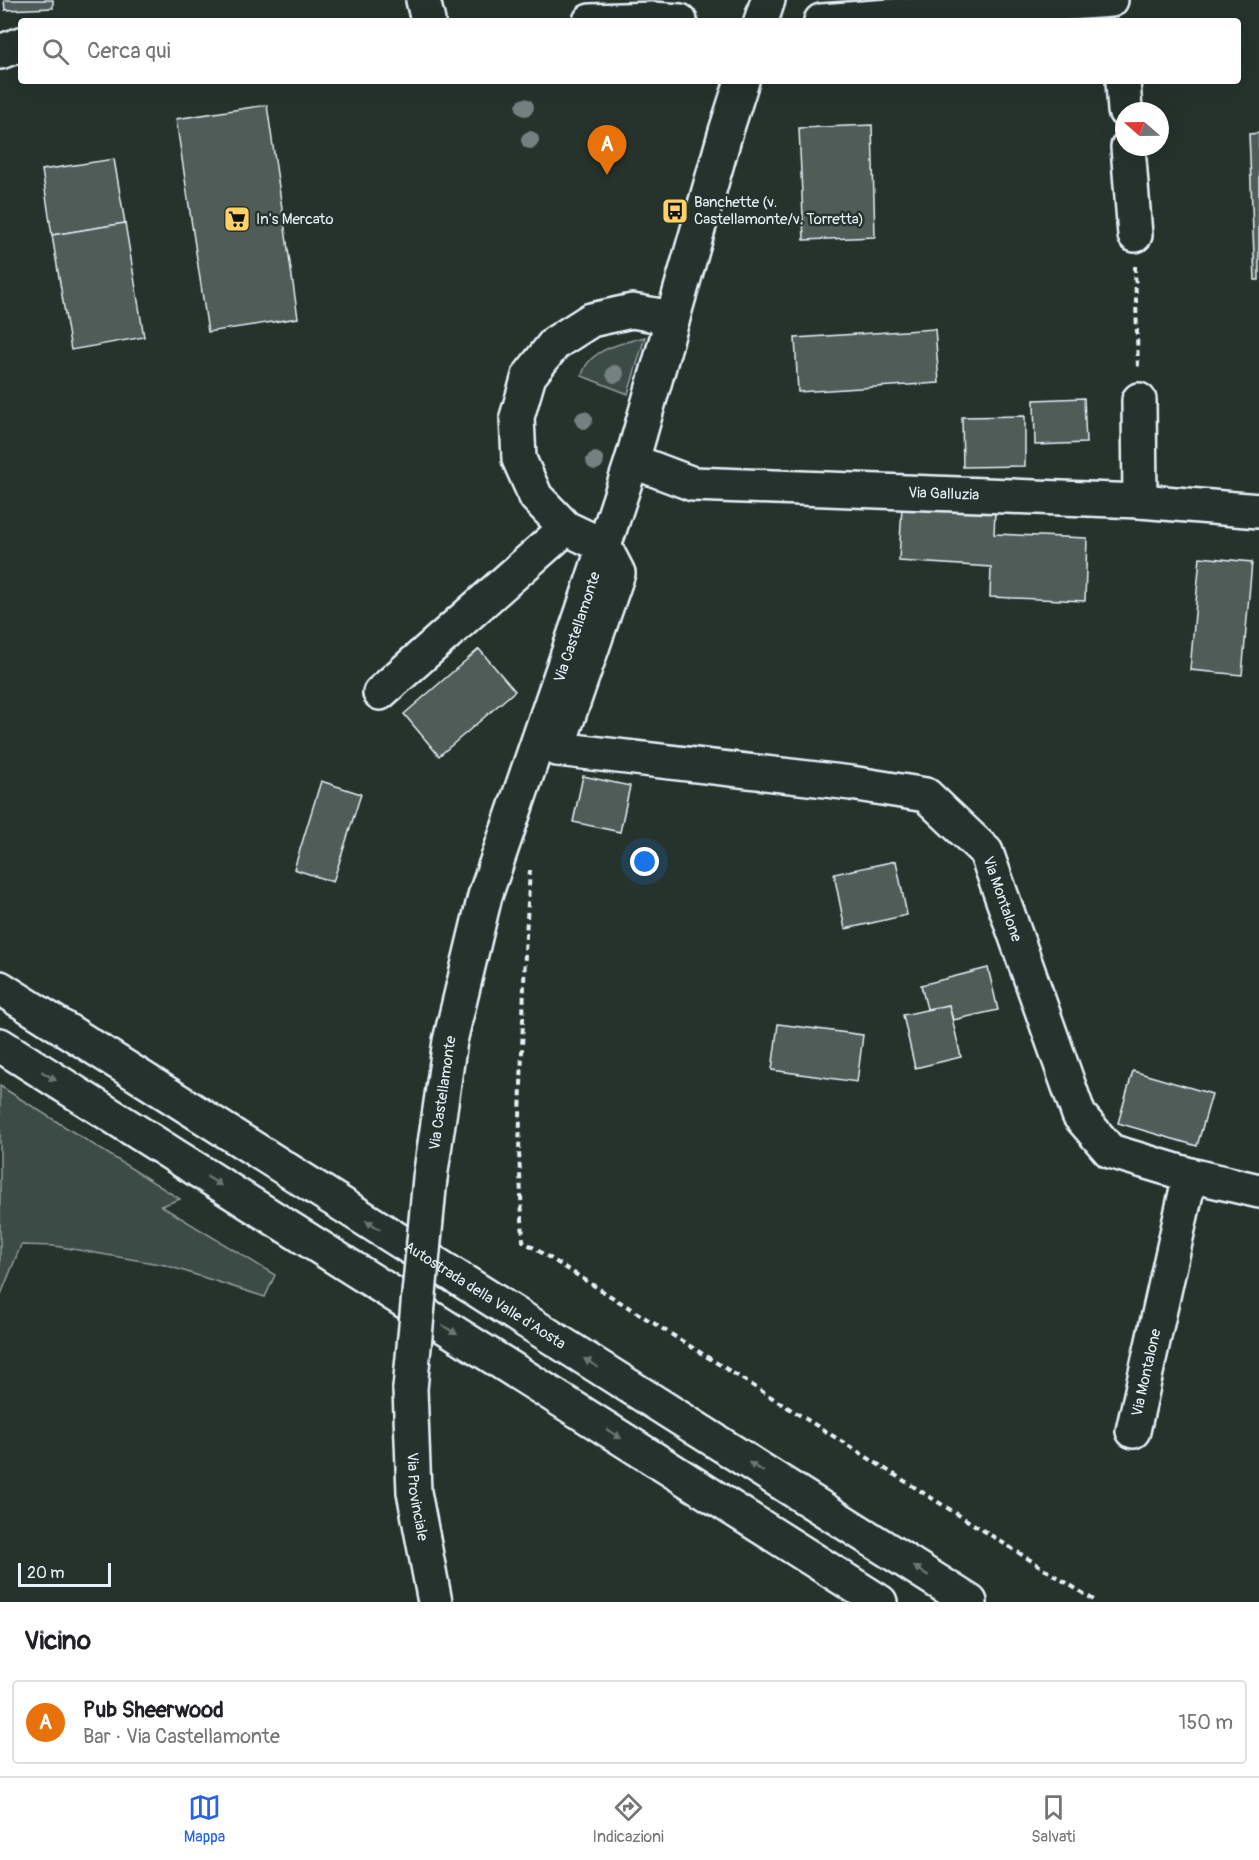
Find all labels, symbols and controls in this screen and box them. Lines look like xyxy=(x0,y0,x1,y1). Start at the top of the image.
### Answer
search box xyxy=(18,18,1241,84)
icon: search xyxy=(39,35,72,68)
text: Cerca qui xyxy=(87,37,171,65)
north arrow xyxy=(1115,102,1169,156)
pin: A xyxy=(588,126,626,175)
place label: Banchette (v. Castellamonte/v. Torretta) xyxy=(694,193,864,229)
bus stop icon: Banchette (v. Castellamonte/v. Torretta) xyxy=(660,196,690,226)
supermarket icon: In's Mercato xyxy=(222,204,252,234)
place label: In's Mercato xyxy=(256,210,333,229)
street label: Via Galluzia xyxy=(908,483,979,505)
street label: Via Castellamonte xyxy=(550,569,605,685)
your location xyxy=(630,847,659,876)
street label: Via Montalone xyxy=(978,854,1026,945)
street label: Via Castellamonte xyxy=(425,1033,461,1151)
one-way arrow xyxy=(41,1071,58,1082)
one-way arrow xyxy=(206,1175,222,1186)
one-way arrow xyxy=(365,1220,381,1231)
street label: Autostrada della Valle d'Aosta xyxy=(400,1237,569,1354)
one-way arrow xyxy=(442,1324,458,1335)
street label: Via Montalone xyxy=(1128,1326,1166,1418)
one-way arrow xyxy=(583,1357,599,1368)
one-way arrow xyxy=(606,1429,623,1440)
street label: Via Provinciale xyxy=(402,1452,432,1543)
one-way arrow xyxy=(748,1461,764,1472)
scale bar xyxy=(18,1560,111,1588)
text: 20 m xyxy=(27,1563,65,1583)
one-way arrow xyxy=(913,1565,929,1576)
text: Vicino xyxy=(24,1625,91,1657)
text: Pub Sheerwood xyxy=(83,1696,224,1724)
text: A xyxy=(39,1710,52,1735)
text: 150 m xyxy=(1179,1710,1233,1735)
text: Bar · Via Castellamonte xyxy=(83,1724,280,1749)
tab: Mappa xyxy=(184,1791,225,1847)
tab: Indicazioni xyxy=(593,1791,664,1847)
tab: Salvati xyxy=(1031,1791,1075,1847)

